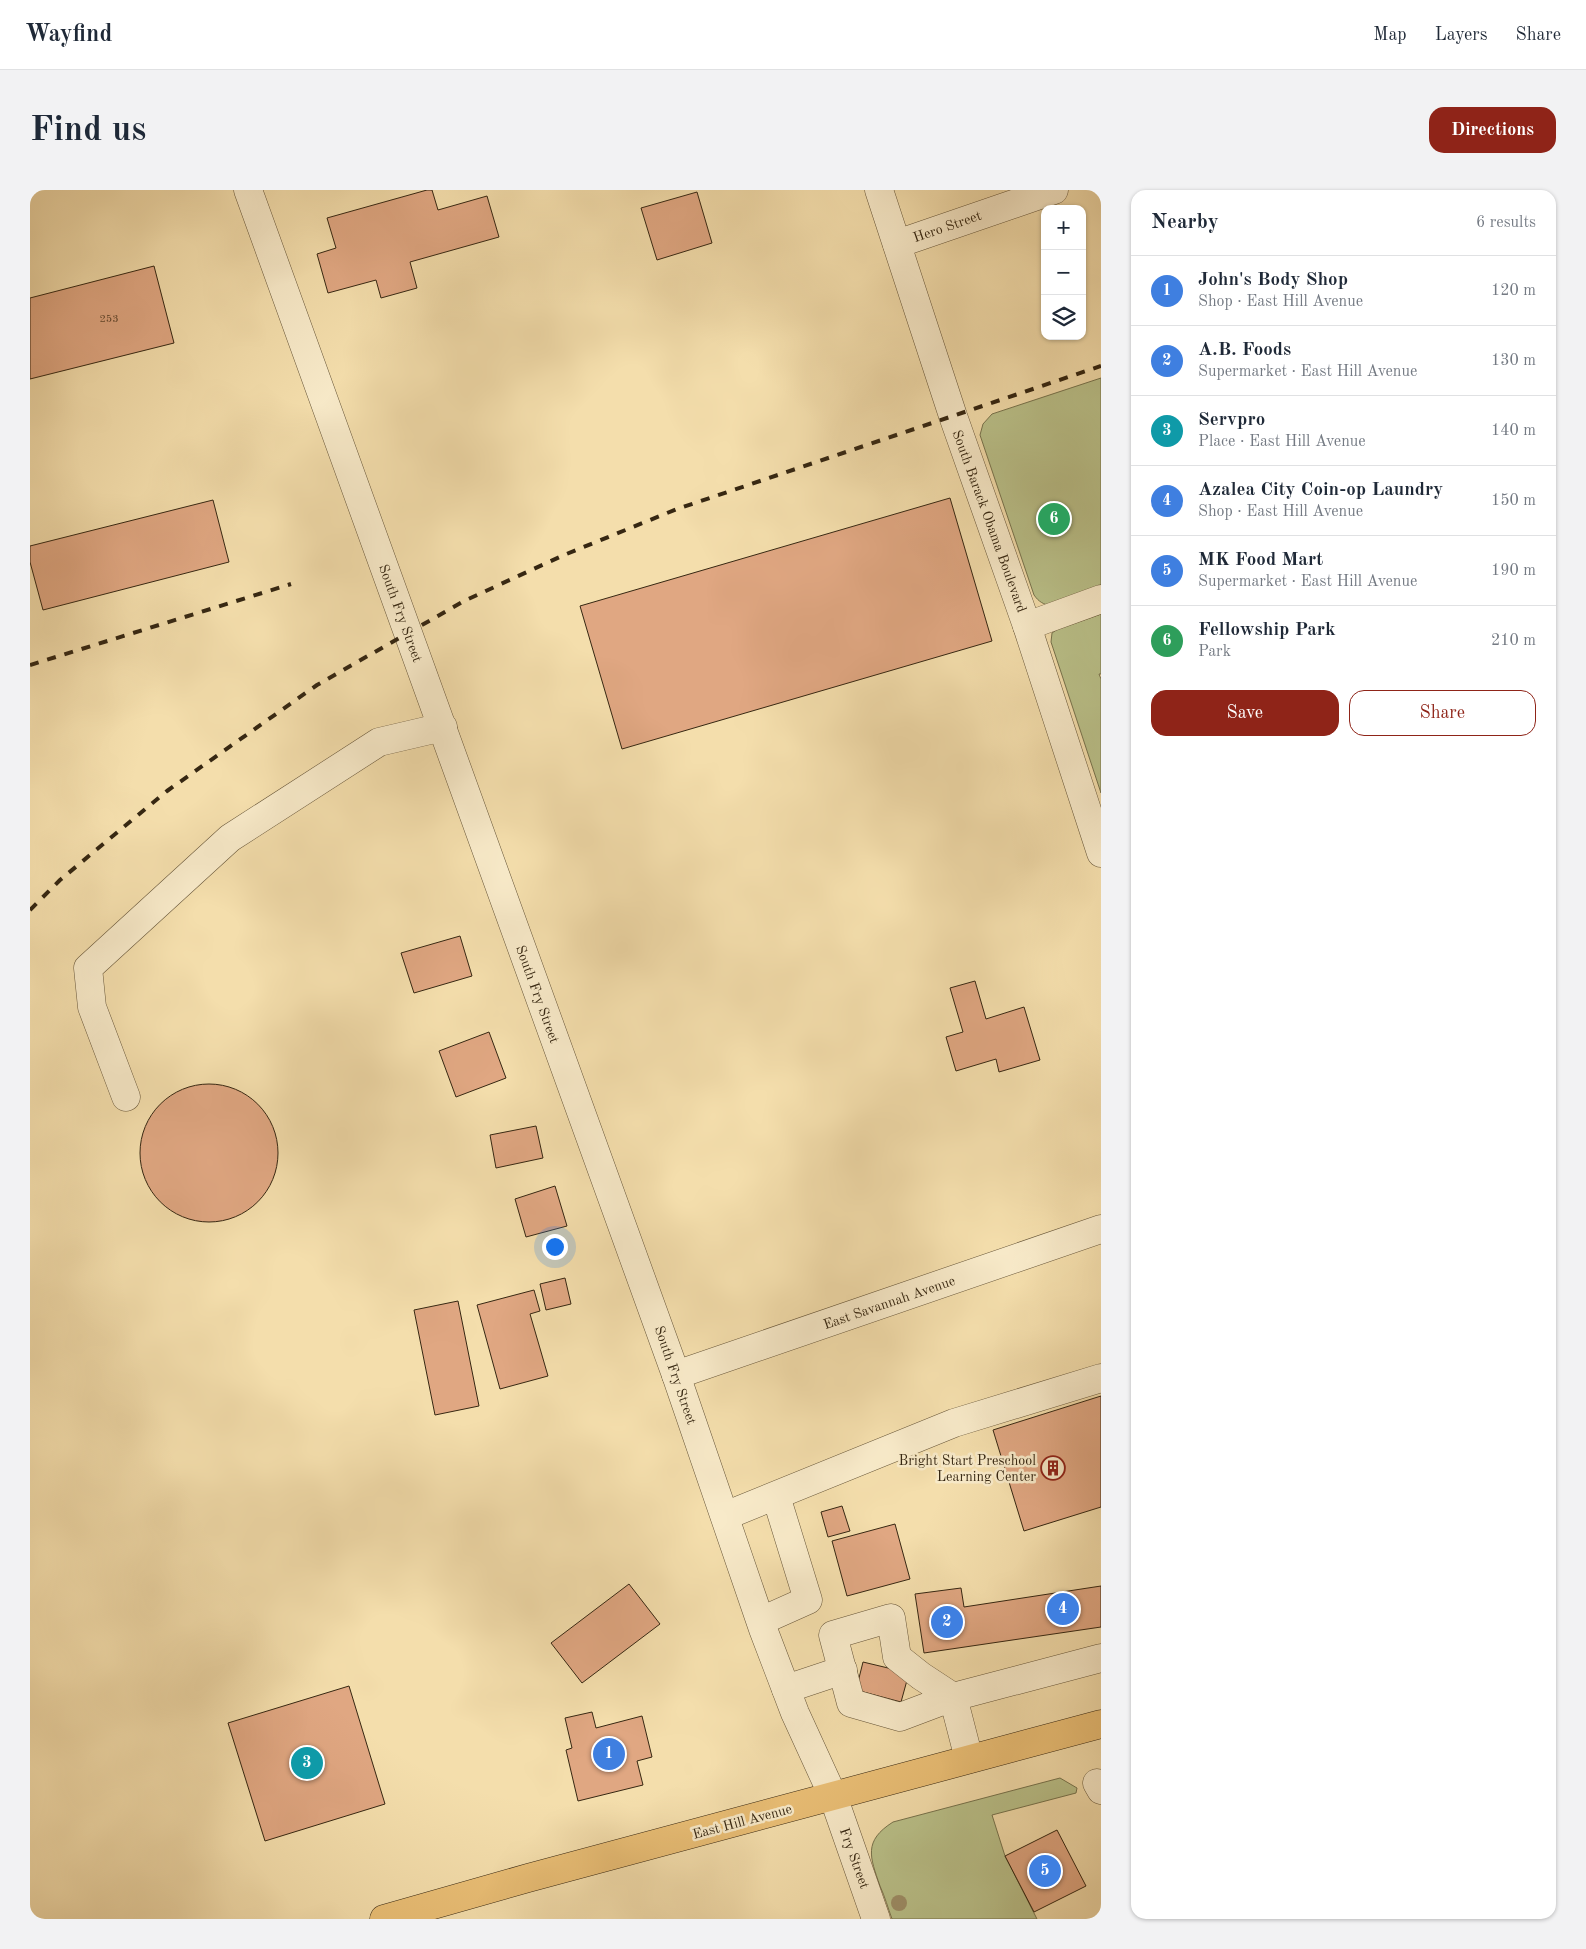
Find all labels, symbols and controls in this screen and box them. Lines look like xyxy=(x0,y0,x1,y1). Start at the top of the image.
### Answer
text: Wayfind xyxy=(25,23,112,47)
text: Map xyxy=(1373,26,1407,44)
text: Layers xyxy=(1435,26,1487,44)
text: Share xyxy=(1515,26,1561,44)
button: Directions xyxy=(1429,107,1556,153)
text: Find us xyxy=(30,113,146,148)
map controls xyxy=(1041,205,1086,340)
button: + xyxy=(1041,205,1086,250)
street label: Hero Street xyxy=(911,209,983,245)
text: Nearby xyxy=(1151,212,1219,233)
text: 6 results xyxy=(1476,215,1536,231)
button: − xyxy=(1041,250,1086,295)
text: John's Body Shop xyxy=(1198,271,1348,290)
text: 1 xyxy=(1162,283,1172,299)
text: 120 m xyxy=(1491,283,1536,299)
text: Shop · East Hill Avenue xyxy=(1198,294,1363,310)
button: layers xyxy=(1041,295,1086,340)
house number: 253 xyxy=(99,314,119,325)
text: A.B. Foods xyxy=(1198,341,1291,360)
text: 2 xyxy=(1162,353,1172,369)
text: 130 m xyxy=(1491,353,1536,369)
text: Supermarket · East Hill Avenue xyxy=(1198,364,1417,380)
text: Servpro xyxy=(1198,411,1265,430)
text: 3 xyxy=(1162,423,1172,439)
text: 140 m xyxy=(1491,423,1536,439)
street label: South Barack Obama Boulevard xyxy=(949,428,1029,614)
text: Place · East Hill Avenue xyxy=(1198,434,1366,450)
text: Azalea City Coin-op Laundry xyxy=(1198,481,1443,500)
text: 4 xyxy=(1162,493,1172,509)
text: 150 m xyxy=(1491,493,1536,509)
pin: 6 xyxy=(1038,500,1070,538)
text: Shop · East Hill Avenue xyxy=(1198,504,1363,520)
text: MK Food Mart xyxy=(1198,551,1323,570)
street label: South Fry Street xyxy=(376,562,424,664)
text: 5 xyxy=(1162,563,1172,579)
text: 190 m xyxy=(1491,563,1536,579)
text: Supermarket · East Hill Avenue xyxy=(1198,574,1417,590)
text: Fellowship Park xyxy=(1198,621,1336,640)
text: 6 xyxy=(1162,633,1172,649)
text: 210 m xyxy=(1491,633,1536,649)
text: Park xyxy=(1198,644,1231,660)
button: Save xyxy=(1151,690,1339,736)
button: Share xyxy=(1349,690,1536,736)
street label: South Fry Street xyxy=(513,943,561,1045)
your location xyxy=(542,1234,568,1260)
street label: East Savannah Avenue xyxy=(822,1274,957,1332)
street label: South Fry Street xyxy=(652,1324,699,1426)
place label: Bright Start Preschool Learning Center xyxy=(899,1454,1036,1484)
building icon: Bright Start Preschool Learning Center xyxy=(1040,1455,1066,1481)
pin: 4 xyxy=(1047,1590,1079,1628)
pin: 2 xyxy=(931,1603,963,1641)
pin: 1 xyxy=(593,1735,625,1773)
pin: 3 xyxy=(291,1744,323,1782)
street label: East Hill Avenue xyxy=(691,1802,793,1842)
street label: Fry Street xyxy=(837,1826,872,1891)
pin: 5 xyxy=(1029,1852,1061,1890)

